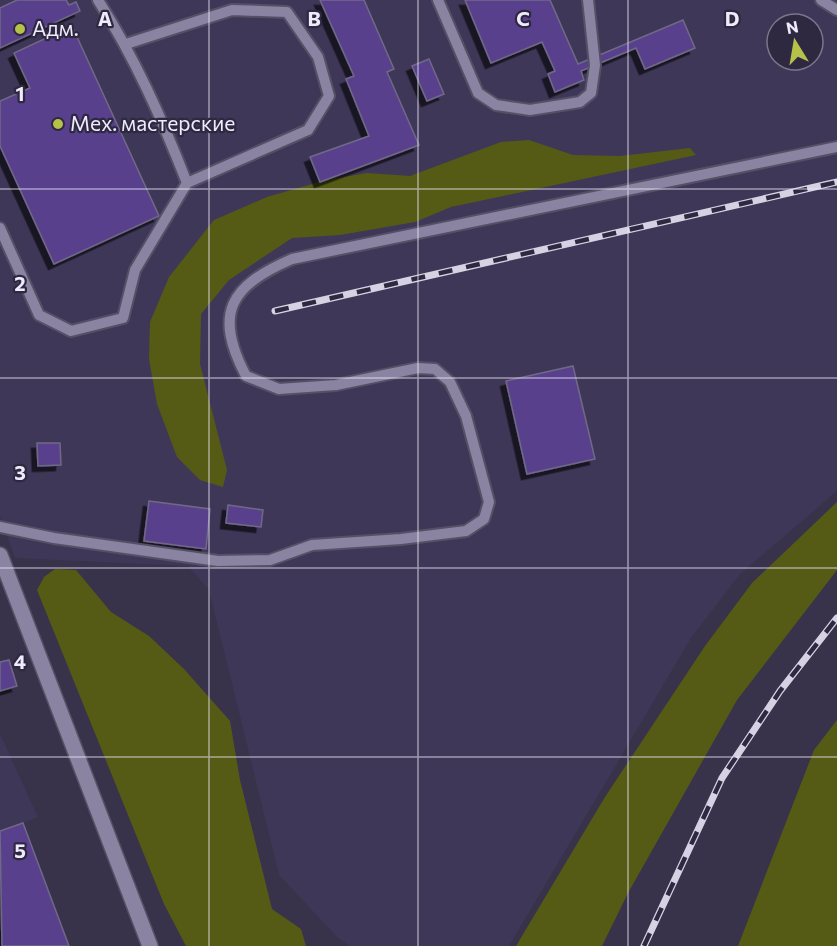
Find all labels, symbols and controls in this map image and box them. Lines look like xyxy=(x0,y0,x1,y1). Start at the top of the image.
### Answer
text: A xyxy=(98,6,112,30)
text: B xyxy=(307,6,321,30)
text: C xyxy=(516,6,530,30)
text: D xyxy=(725,6,739,30)
north arrow xyxy=(765,12,825,72)
place label: Адм. xyxy=(32,15,79,40)
text: N xyxy=(784,16,800,37)
marker: Адм. xyxy=(13,22,27,36)
text: 1 xyxy=(15,81,25,105)
place label: Мех. мастерские xyxy=(70,110,235,135)
marker: Мех. мастерские xyxy=(51,117,65,131)
text: 2 xyxy=(14,271,26,295)
text: 3 xyxy=(14,460,26,484)
text: 4 xyxy=(14,649,26,673)
text: 5 xyxy=(14,838,26,862)

